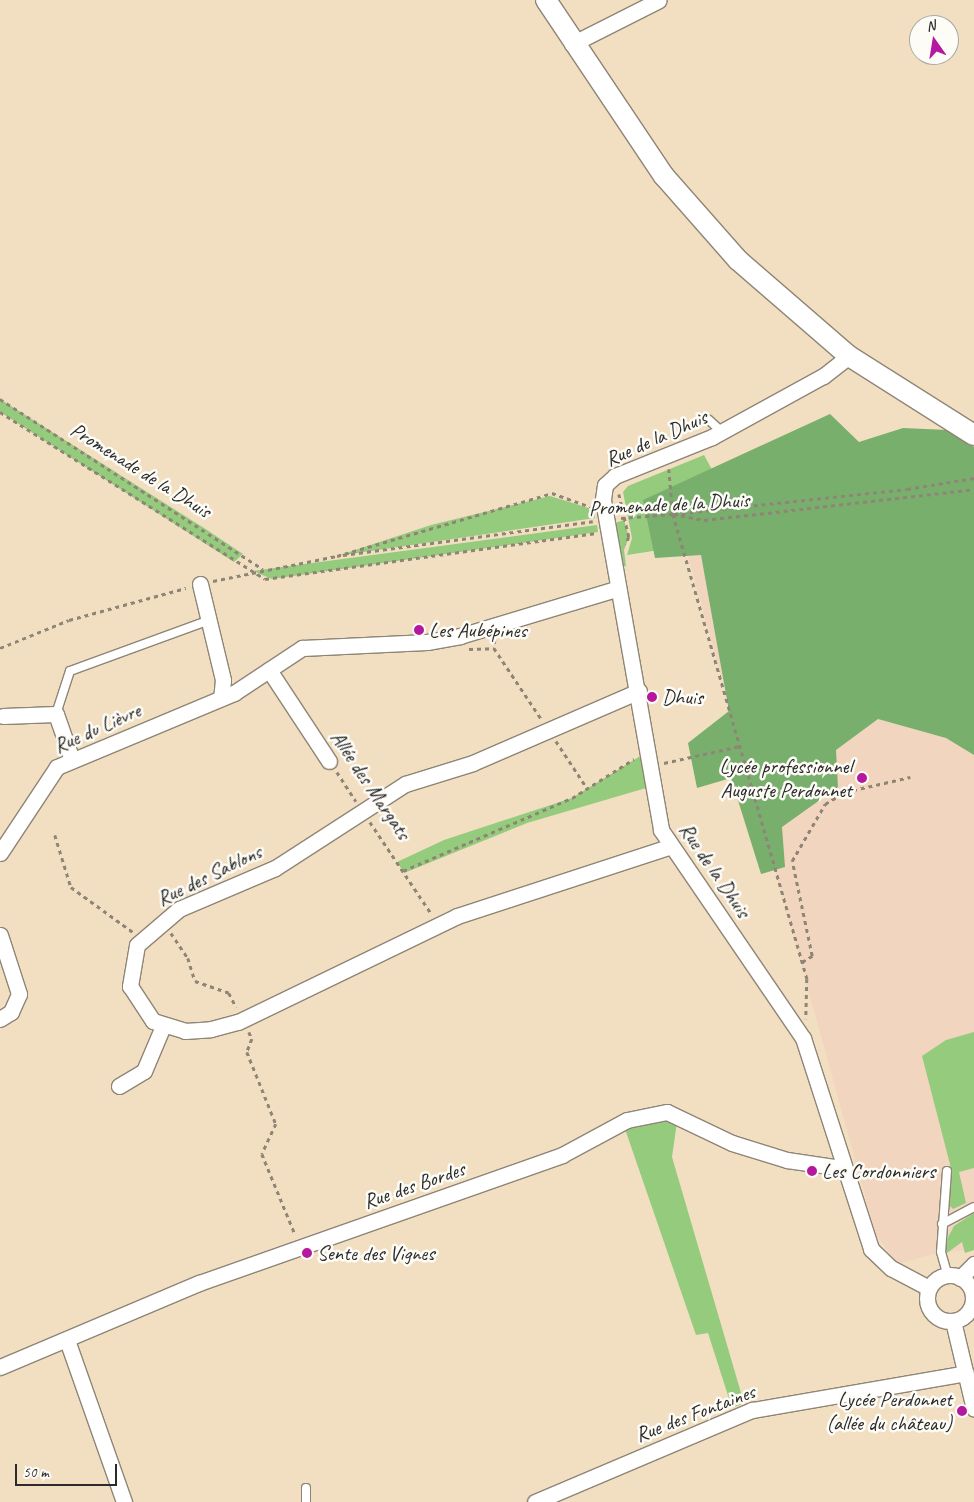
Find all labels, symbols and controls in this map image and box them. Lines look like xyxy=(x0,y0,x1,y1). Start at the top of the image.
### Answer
north arrow xyxy=(909,15,959,65)
text: N xyxy=(925,17,937,35)
street label: Rue de la Dhuis xyxy=(601,404,711,472)
street label: Promenade de la Dhuis xyxy=(66,417,216,523)
street label: Promenade de la Dhuis xyxy=(588,487,750,521)
place label: Les Aubépines xyxy=(429,617,526,643)
marker: Les Aubépines xyxy=(413,624,425,636)
place label: Dhuis xyxy=(662,684,703,710)
marker: Dhuis xyxy=(646,691,658,703)
street label: Rue du Lièvre xyxy=(50,698,144,758)
street label: Allée des Margats xyxy=(325,726,417,844)
place label: Lycée professionnel Auguste Perdonnet xyxy=(719,753,852,803)
marker: Lycée professionnel Auguste Perdonnet xyxy=(856,772,868,784)
street label: Rue de la Dhuis xyxy=(674,818,756,922)
street label: Rue des Sablons xyxy=(152,839,266,911)
street label: Rue des Bordes xyxy=(360,1156,468,1214)
place label: Les Cordonniers xyxy=(822,1158,935,1184)
marker: Les Cordonniers xyxy=(806,1165,818,1177)
place label: Sente des Vignes xyxy=(317,1240,434,1266)
marker: Sente des Vignes xyxy=(301,1247,313,1259)
street label: Rue des Fontaines xyxy=(632,1379,758,1447)
place label: Lycée Perdonnet (allée du château) xyxy=(826,1386,952,1436)
marker: Lycée Perdonnet (allée du château) xyxy=(956,1405,968,1417)
scale bar xyxy=(18,1454,120,1486)
text: 50 m xyxy=(23,1463,49,1482)

